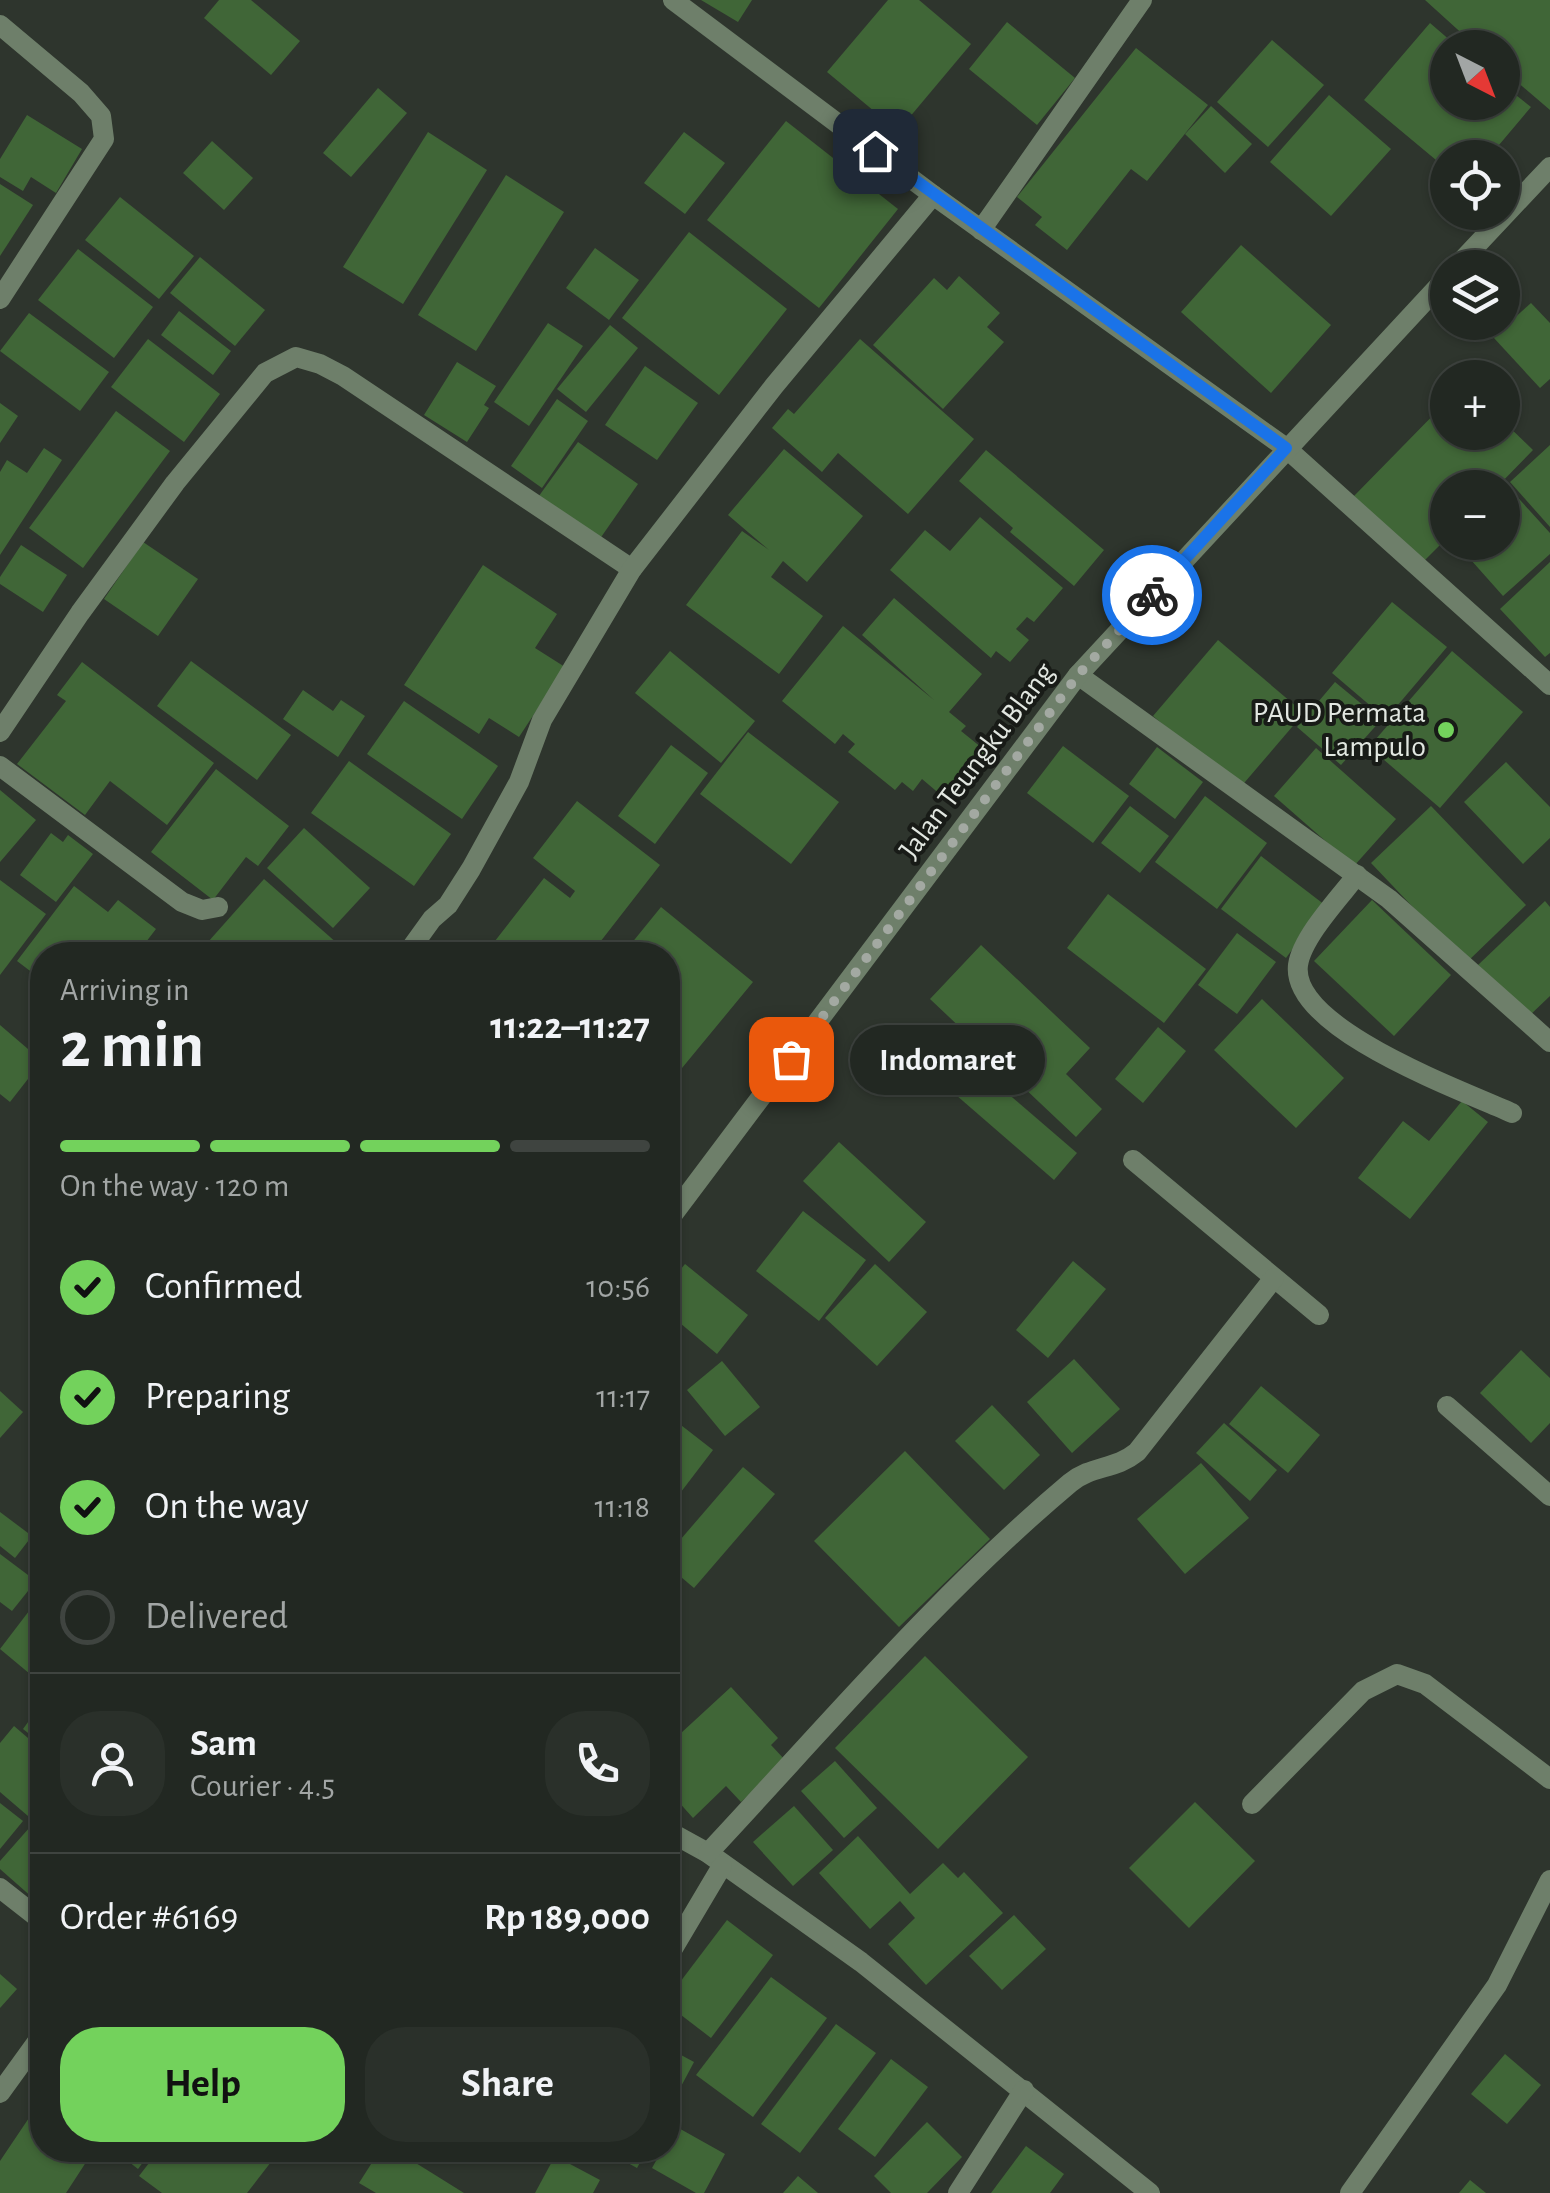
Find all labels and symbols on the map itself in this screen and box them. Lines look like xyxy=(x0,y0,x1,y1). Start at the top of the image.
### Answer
north arrow xyxy=(1430,30,1520,120)
pin xyxy=(833,109,918,194)
courier xyxy=(1102,545,1202,645)
street label: Jalan Teungku Blang xyxy=(894,657,1060,865)
place label: PAUD Permata Lampulo xyxy=(1253,698,1426,762)
marker: PAUD Permata Lampulo xyxy=(1435,719,1457,741)
pin xyxy=(749,1017,834,1102)
callout: Indomaret xyxy=(851,1024,1046,1094)

